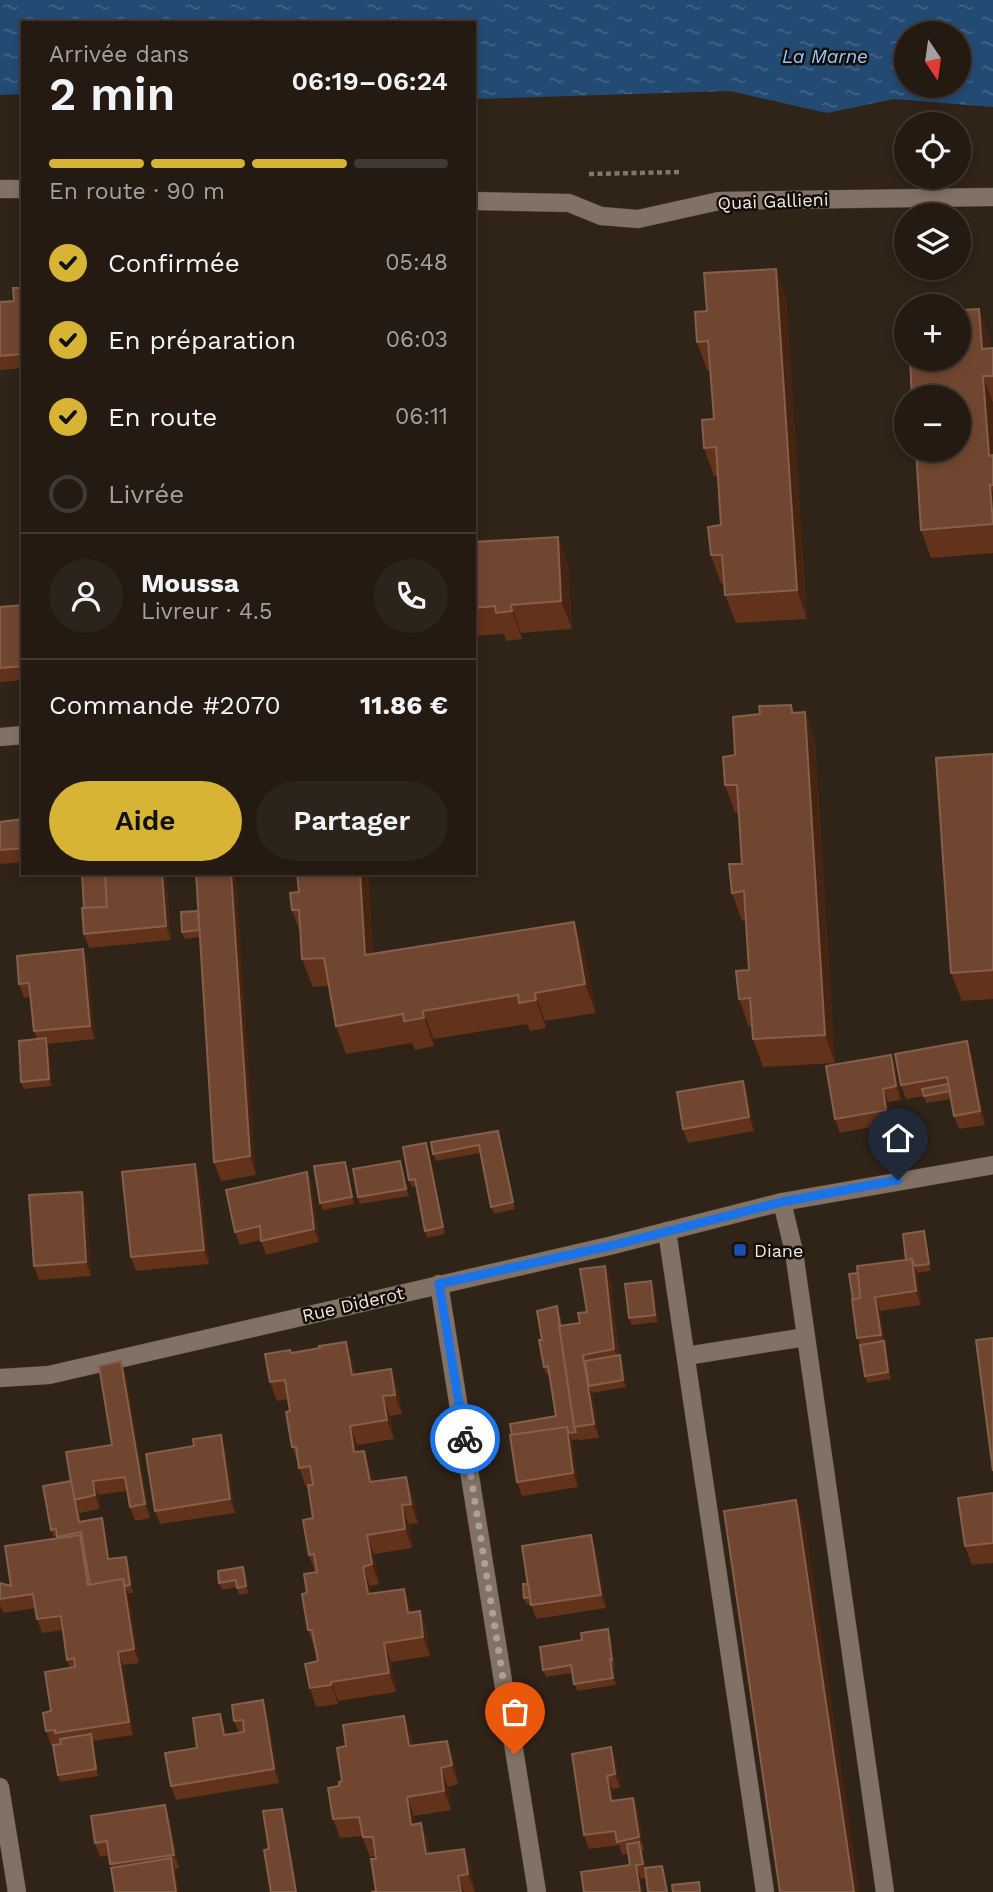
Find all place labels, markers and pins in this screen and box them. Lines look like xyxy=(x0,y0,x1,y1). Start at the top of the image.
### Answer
pin xyxy=(868,1108,928,1180)
place label: Diane xyxy=(754,1240,803,1261)
marker: Diane xyxy=(732,1242,748,1258)
pin xyxy=(485,1682,545,1754)

